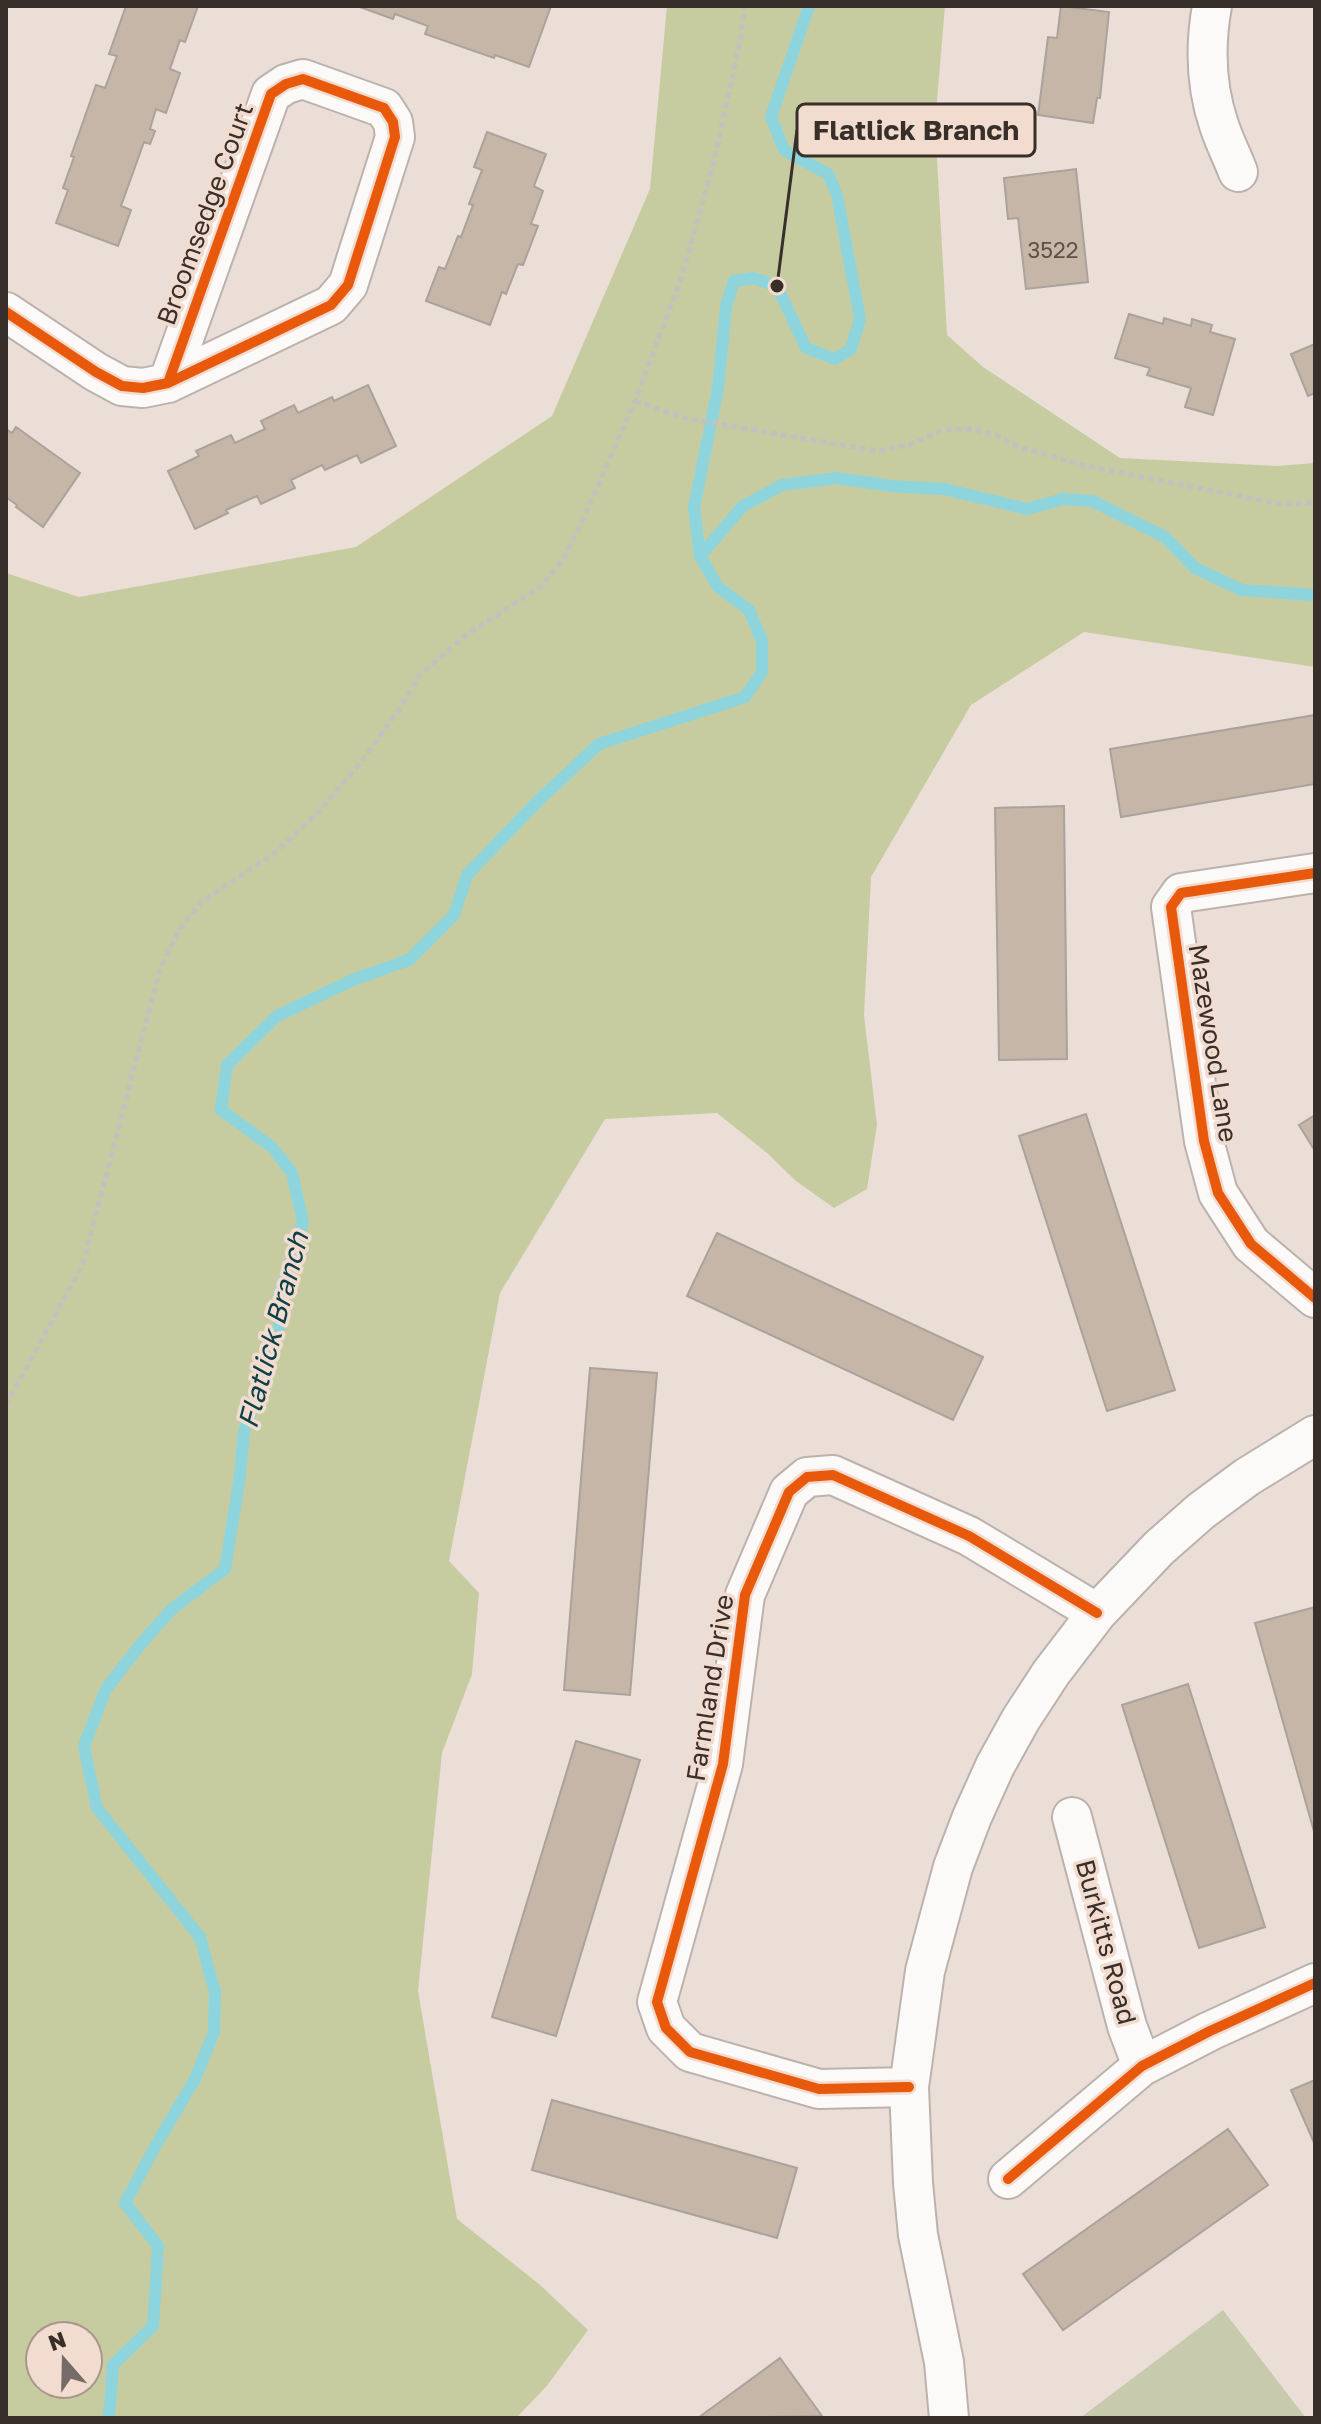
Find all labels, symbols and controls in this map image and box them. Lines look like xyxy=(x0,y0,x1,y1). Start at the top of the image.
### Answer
street label: Broomsedge Court xyxy=(150,99,259,329)
callout: Flatlick Branch xyxy=(797,104,1035,156)
text: Flatlick Branch xyxy=(813,113,1019,146)
house number: 3522 xyxy=(1027,236,1079,263)
street label: Mazewood Lane xyxy=(1183,941,1244,1144)
water label: Flatlick Branch xyxy=(230,1226,315,1432)
street label: Farmland Drive xyxy=(679,1592,740,1784)
street label: Burkitts Road xyxy=(1070,1856,1143,2028)
north arrow xyxy=(24,2320,104,2400)
text: N xyxy=(45,2325,69,2356)

